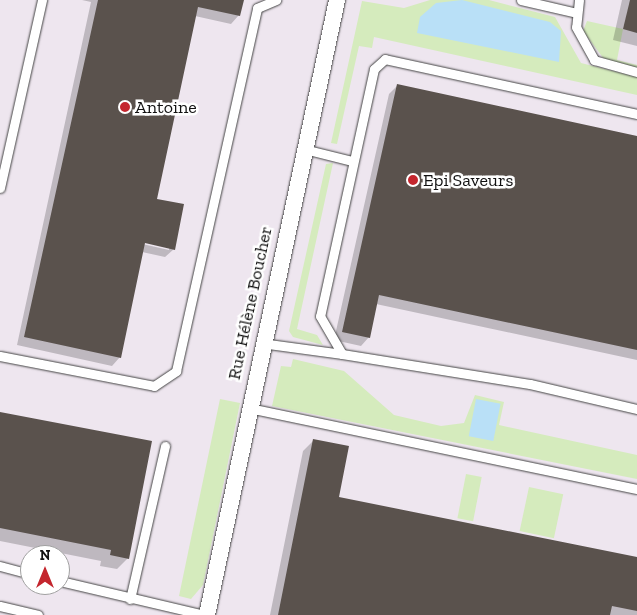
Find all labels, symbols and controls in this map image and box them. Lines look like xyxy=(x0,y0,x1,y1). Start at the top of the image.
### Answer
place label: Antoine xyxy=(135,96,197,118)
marker: Antoine xyxy=(119,101,131,113)
place label: Epi Saveurs xyxy=(423,169,513,191)
marker: Epi Saveurs xyxy=(407,174,419,186)
street label: Rue Hélène Boucher xyxy=(223,224,277,382)
north arrow xyxy=(20,545,70,595)
text: N xyxy=(40,547,50,564)

